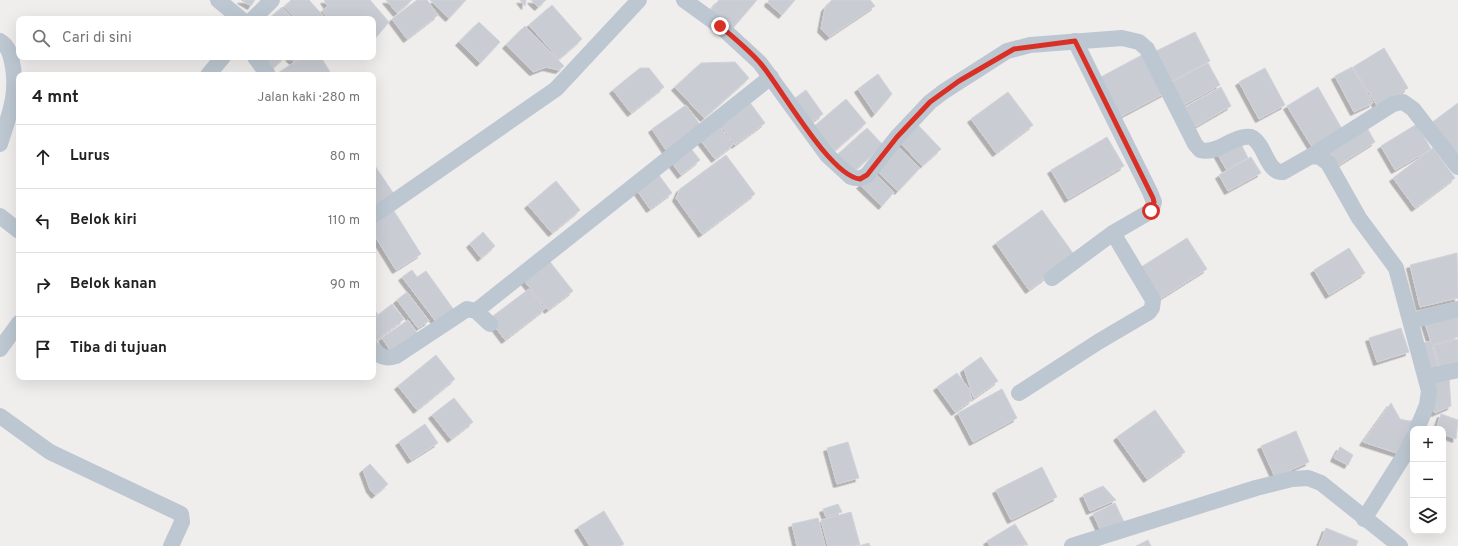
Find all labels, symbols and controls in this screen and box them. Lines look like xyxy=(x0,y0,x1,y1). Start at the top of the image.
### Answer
search box xyxy=(16,16,376,60)
route end xyxy=(711,17,729,35)
icon: search xyxy=(30,27,52,49)
text: Cari di sini xyxy=(62,29,132,48)
text: 4 mnt xyxy=(32,87,79,109)
text: Jalan kaki · 280 m xyxy=(257,90,360,106)
icon: ahead xyxy=(32,146,54,168)
text: Lurus xyxy=(70,147,110,166)
text: 80 m xyxy=(330,149,360,165)
route start xyxy=(1142,202,1160,220)
icon: left xyxy=(32,210,54,232)
text: Belok kiri xyxy=(70,211,137,230)
text: 110 m xyxy=(328,213,360,229)
icon: right xyxy=(32,274,54,296)
text: Belok kanan xyxy=(70,275,157,294)
text: 90 m xyxy=(330,277,360,293)
icon: arrive xyxy=(32,338,54,360)
text: Tiba di tujuan xyxy=(70,339,167,358)
map controls xyxy=(1410,426,1446,534)
button: + xyxy=(1410,426,1446,462)
button: − xyxy=(1410,462,1446,498)
button: layers xyxy=(1410,498,1446,534)

